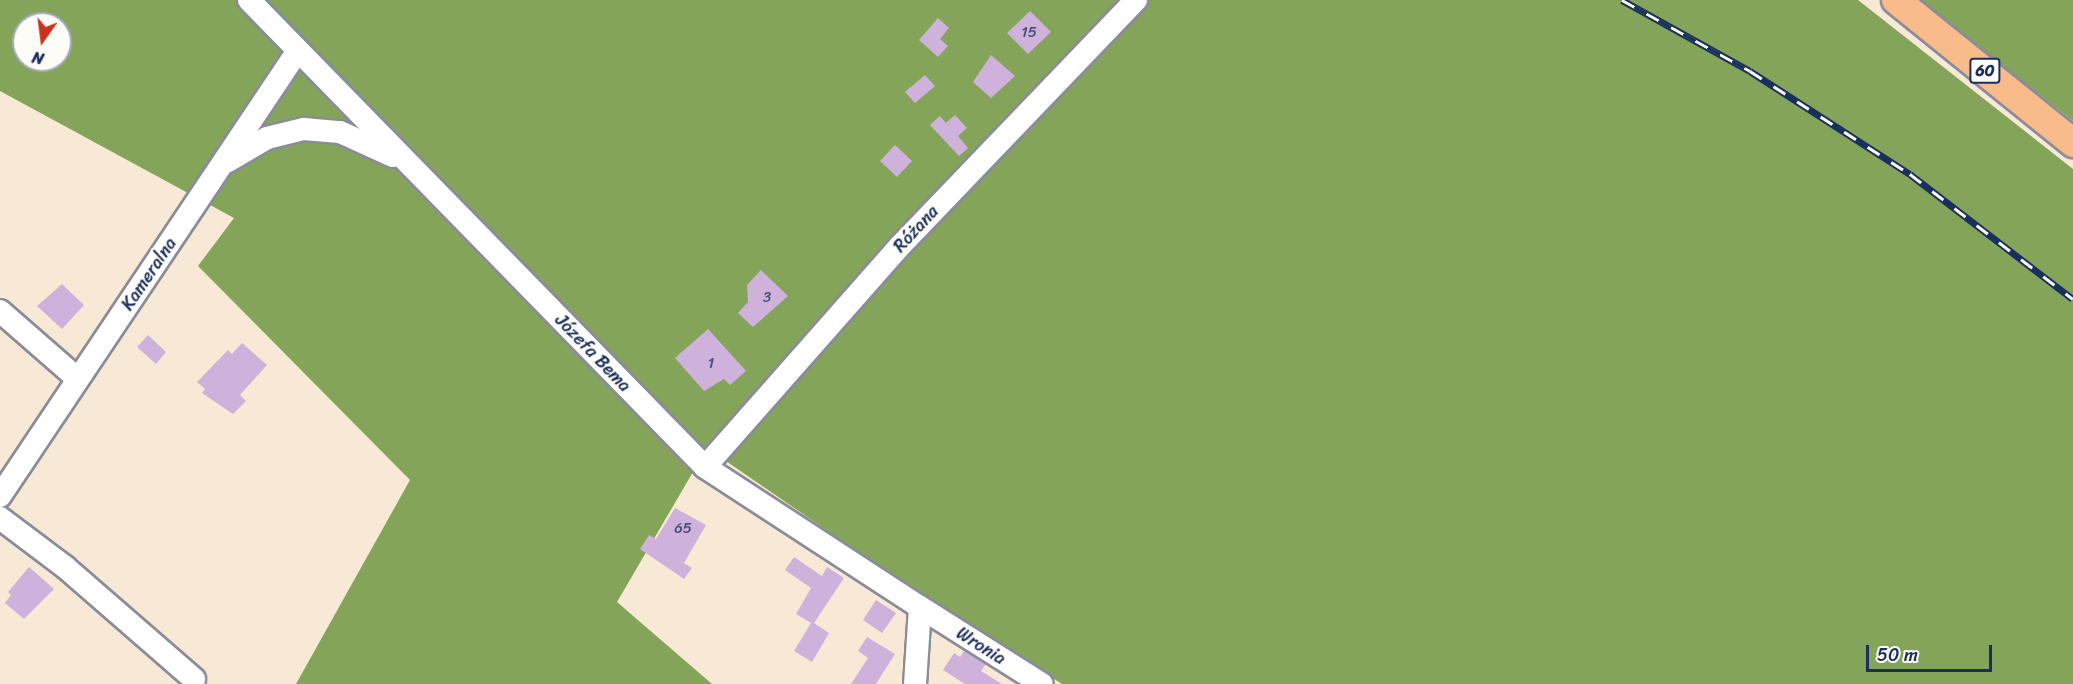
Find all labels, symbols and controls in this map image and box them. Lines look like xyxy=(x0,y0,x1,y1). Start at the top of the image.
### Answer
north arrow xyxy=(12,12,72,72)
house number: 15 xyxy=(1021,24,1037,42)
text: N xyxy=(29,43,47,73)
road number: 60 xyxy=(1968,58,2002,84)
street label: Różana xyxy=(889,201,943,257)
street label: Kameralna xyxy=(117,233,181,315)
house number: 3 xyxy=(763,289,771,307)
street label: Józefa Bema xyxy=(550,309,636,397)
house number: 1 xyxy=(708,355,714,373)
house number: 65 xyxy=(674,520,692,538)
street label: Wronia xyxy=(952,623,1010,669)
scale bar xyxy=(1869,633,1995,671)
text: 50 m xyxy=(1877,639,1918,671)

